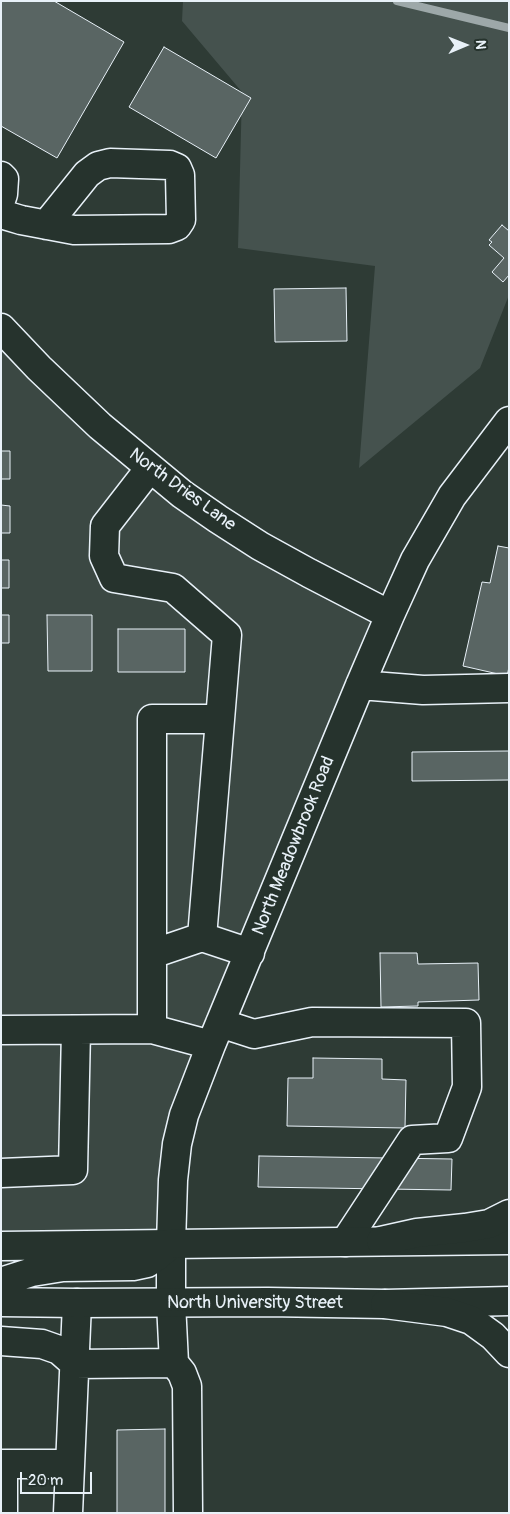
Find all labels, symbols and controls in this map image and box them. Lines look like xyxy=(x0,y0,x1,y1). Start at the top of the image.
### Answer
north arrow xyxy=(440,20,490,70)
text: N xyxy=(472,40,489,50)
street label: North Dries Lane xyxy=(124,444,240,536)
street label: North Meadowbrook Road xyxy=(248,753,340,939)
street label: North University Street xyxy=(167,1292,343,1314)
scale bar xyxy=(22,1462,95,1494)
text: 20 m xyxy=(28,1471,63,1490)

